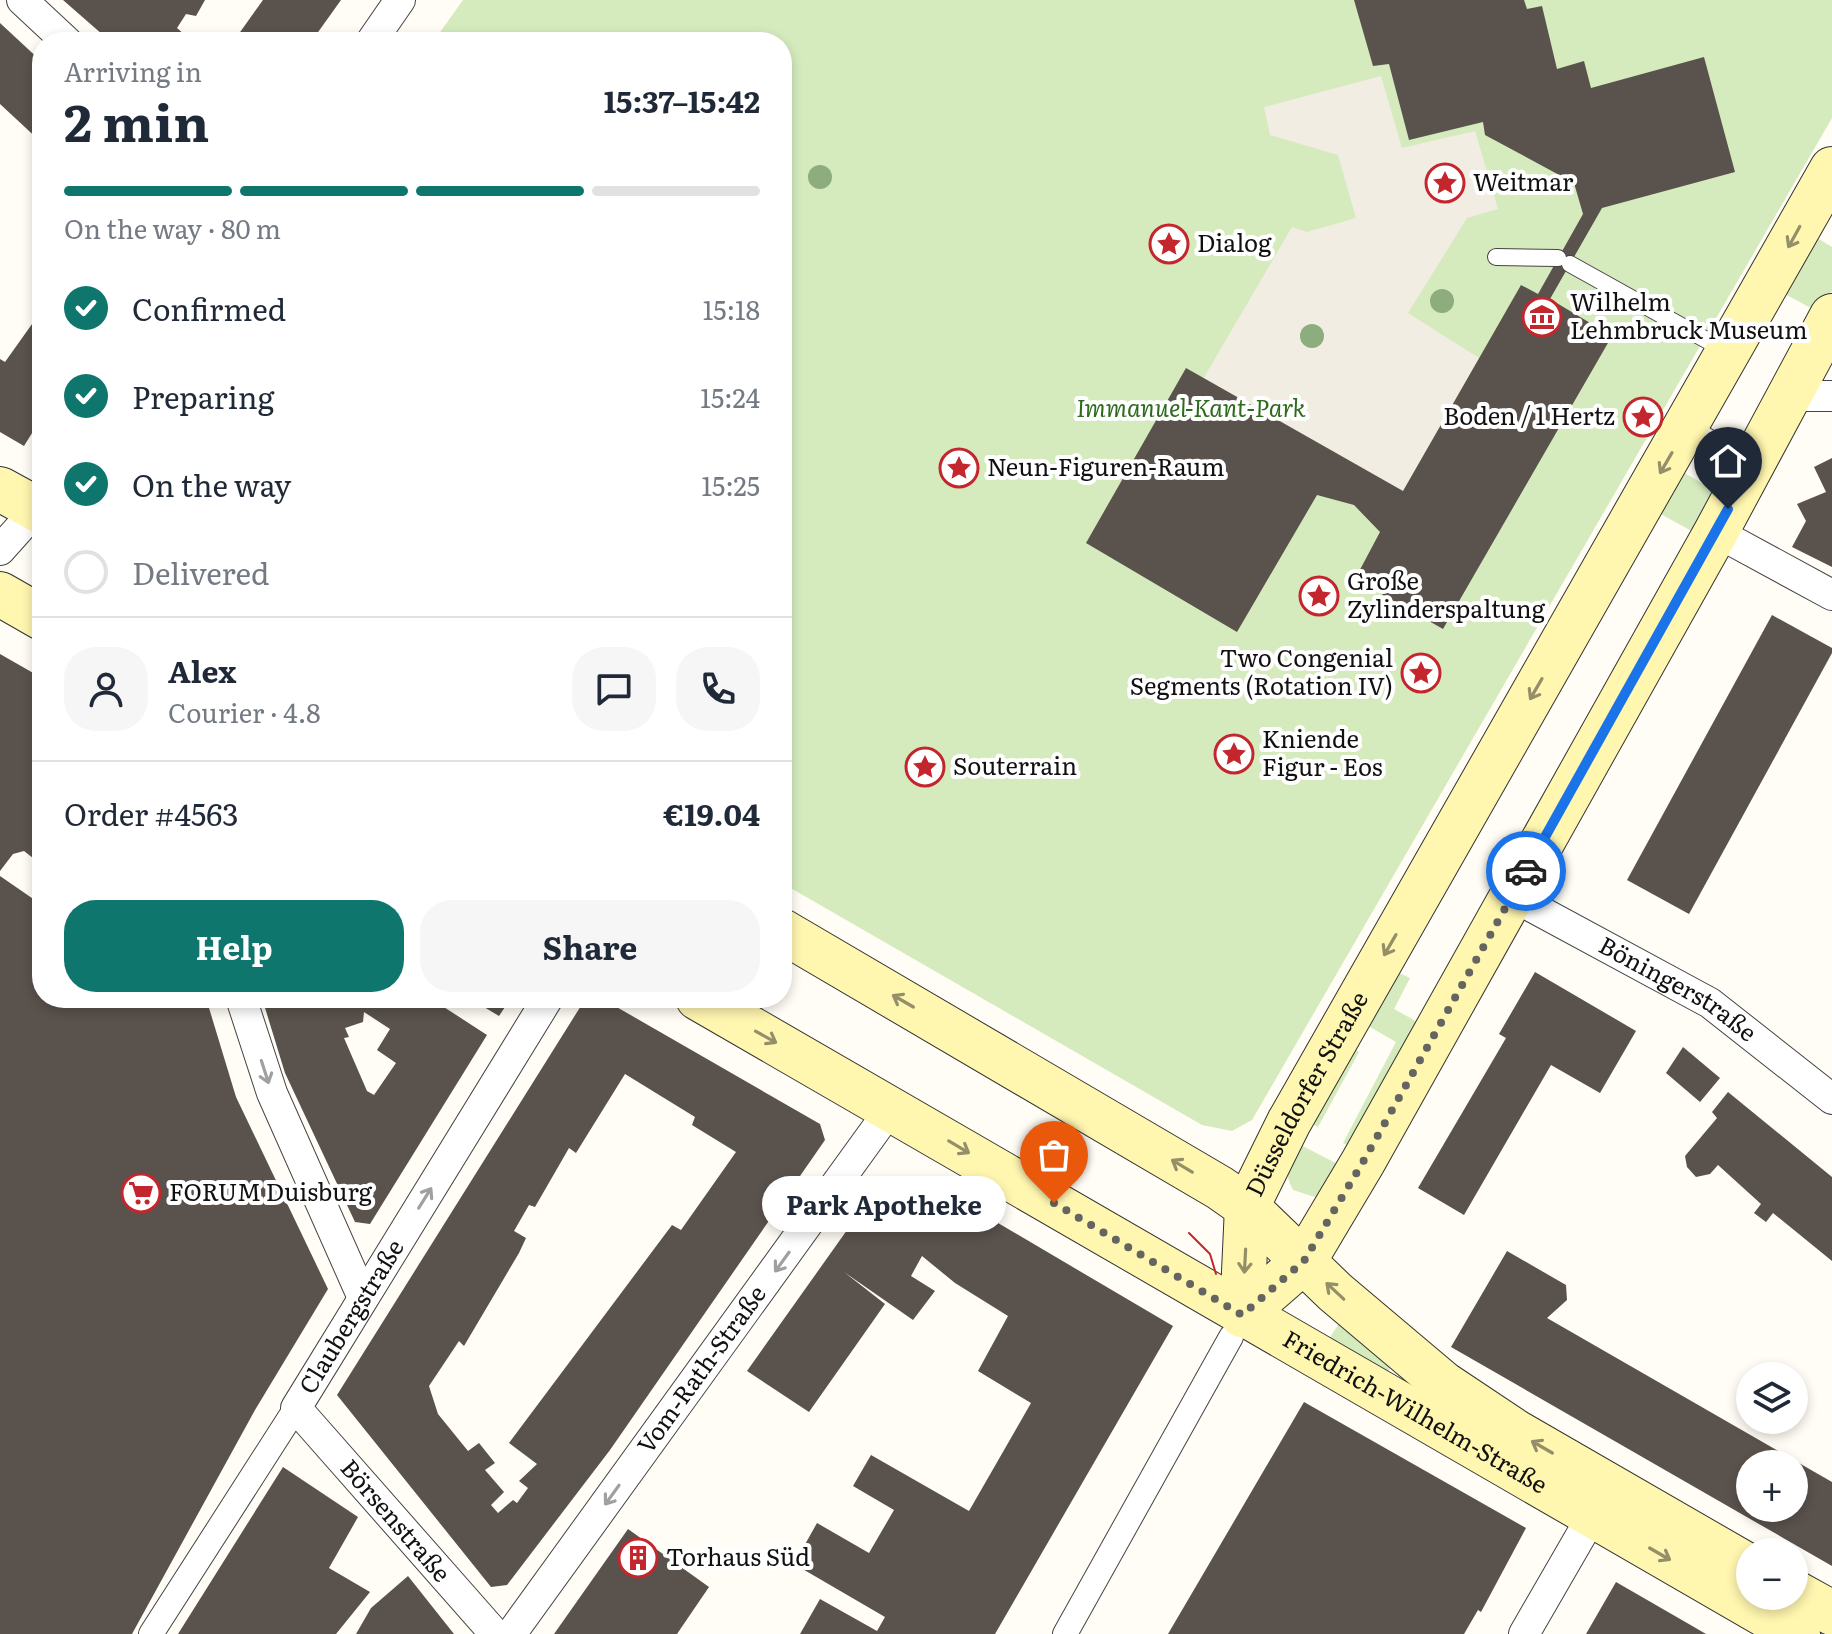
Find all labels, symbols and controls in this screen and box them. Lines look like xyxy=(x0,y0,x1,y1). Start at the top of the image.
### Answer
text: Arriving in xyxy=(64,51,202,90)
text: 15:37–15:42 xyxy=(604,78,760,122)
text: 2 min xyxy=(64,81,209,158)
place icon: Weitmar xyxy=(1424,162,1466,204)
place label: Weitmar xyxy=(1473,163,1574,198)
text: On the way · 80 m xyxy=(64,208,281,247)
place icon: Dialog xyxy=(1148,223,1190,265)
place label: Dialog xyxy=(1197,224,1272,259)
one-way arrow xyxy=(1786,225,1802,248)
place label: Wilhelm Lehmbruck Museum xyxy=(1570,283,1807,346)
icon: check xyxy=(64,286,108,330)
text: Confirmed xyxy=(132,286,286,330)
text: 15:18 xyxy=(703,289,760,328)
museum icon: Wilhelm Lehmbruck Museum xyxy=(1521,296,1563,338)
icon: check xyxy=(64,374,108,418)
text: Preparing xyxy=(132,374,274,418)
text: 15:24 xyxy=(700,377,760,416)
park label: Immanuel-Kant-Park xyxy=(1076,389,1307,424)
place icon: Boden / 1 Hertz xyxy=(1622,396,1664,438)
place label: Boden / 1 Hertz xyxy=(1443,397,1615,432)
pin xyxy=(1694,427,1762,509)
icon: home xyxy=(1706,439,1750,483)
place icon: Neun-Figuren-Raum xyxy=(938,447,980,489)
place label: Neun-Figuren-Raum xyxy=(987,448,1225,483)
one-way arrow xyxy=(1658,451,1674,474)
icon: check xyxy=(64,462,108,506)
text: On the way xyxy=(132,462,291,506)
text: 15:25 xyxy=(701,465,760,504)
text: Delivered xyxy=(132,550,269,594)
place label: Große Zylinderspaltung xyxy=(1347,562,1546,625)
place icon: Große Zylinderspaltung xyxy=(1298,575,1340,617)
place label: Two Congenial Segments (Rotation IV) xyxy=(1130,639,1393,702)
button: person xyxy=(64,647,148,731)
button: chat xyxy=(572,647,656,731)
button: phone xyxy=(676,647,760,731)
text: Alex xyxy=(168,648,236,692)
place icon: Two Congenial Segments (Rotation IV) xyxy=(1400,652,1442,694)
one-way arrow xyxy=(1528,677,1544,700)
text: Courier · 4.8 xyxy=(168,692,321,731)
place label: Kniende Figur - Eos xyxy=(1262,720,1383,783)
place icon: Kniende Figur - Eos xyxy=(1213,733,1255,775)
place icon: Souterrain xyxy=(904,746,946,788)
place label: Souterrain xyxy=(953,747,1077,782)
text: Order #4563 xyxy=(64,791,239,835)
text: €19.04 xyxy=(663,791,760,835)
courier xyxy=(1486,831,1566,911)
icon: car xyxy=(1504,849,1548,893)
button: Help xyxy=(64,900,404,992)
button: Share xyxy=(420,900,760,992)
street label: Böningerstraße xyxy=(1593,926,1765,1048)
one-way arrow xyxy=(1382,933,1398,956)
street label: Düsseldorfer Straße xyxy=(1235,984,1375,1201)
one-way arrow xyxy=(892,993,916,1008)
one-way arrow xyxy=(753,1029,777,1045)
one-way arrow xyxy=(259,1059,274,1084)
pin xyxy=(1020,1121,1088,1203)
icon: bag xyxy=(1032,1133,1076,1177)
one-way arrow xyxy=(947,1139,970,1155)
one-way arrow xyxy=(1170,1157,1193,1173)
supermarket icon: FORUM Duisburg xyxy=(120,1172,162,1214)
place label: FORUM Duisburg xyxy=(169,1173,373,1208)
callout: Park Apotheke xyxy=(762,1175,1006,1231)
text: Park Apotheke xyxy=(786,1184,982,1223)
one-way arrow xyxy=(417,1187,433,1210)
street label: Claubergstraße xyxy=(289,1232,411,1400)
one-way arrow xyxy=(1237,1247,1252,1274)
one-way arrow xyxy=(774,1251,790,1273)
street label: Vom-Rath-Straße xyxy=(627,1277,773,1460)
one-way arrow xyxy=(1325,1281,1345,1300)
street label: Friedrich-Wilhelm-Straße xyxy=(1277,1320,1555,1501)
map controls xyxy=(1736,1362,1808,1610)
button: layers xyxy=(1736,1362,1808,1434)
one-way arrow xyxy=(1531,1439,1554,1455)
street label: Börsenstraße xyxy=(334,1450,460,1588)
button: + xyxy=(1736,1450,1808,1522)
one-way arrow xyxy=(604,1484,621,1505)
building icon: Torhaus Süd xyxy=(617,1537,659,1579)
place label: Torhaus Süd xyxy=(666,1538,810,1573)
button: − xyxy=(1736,1538,1808,1610)
one-way arrow xyxy=(1648,1546,1671,1562)

